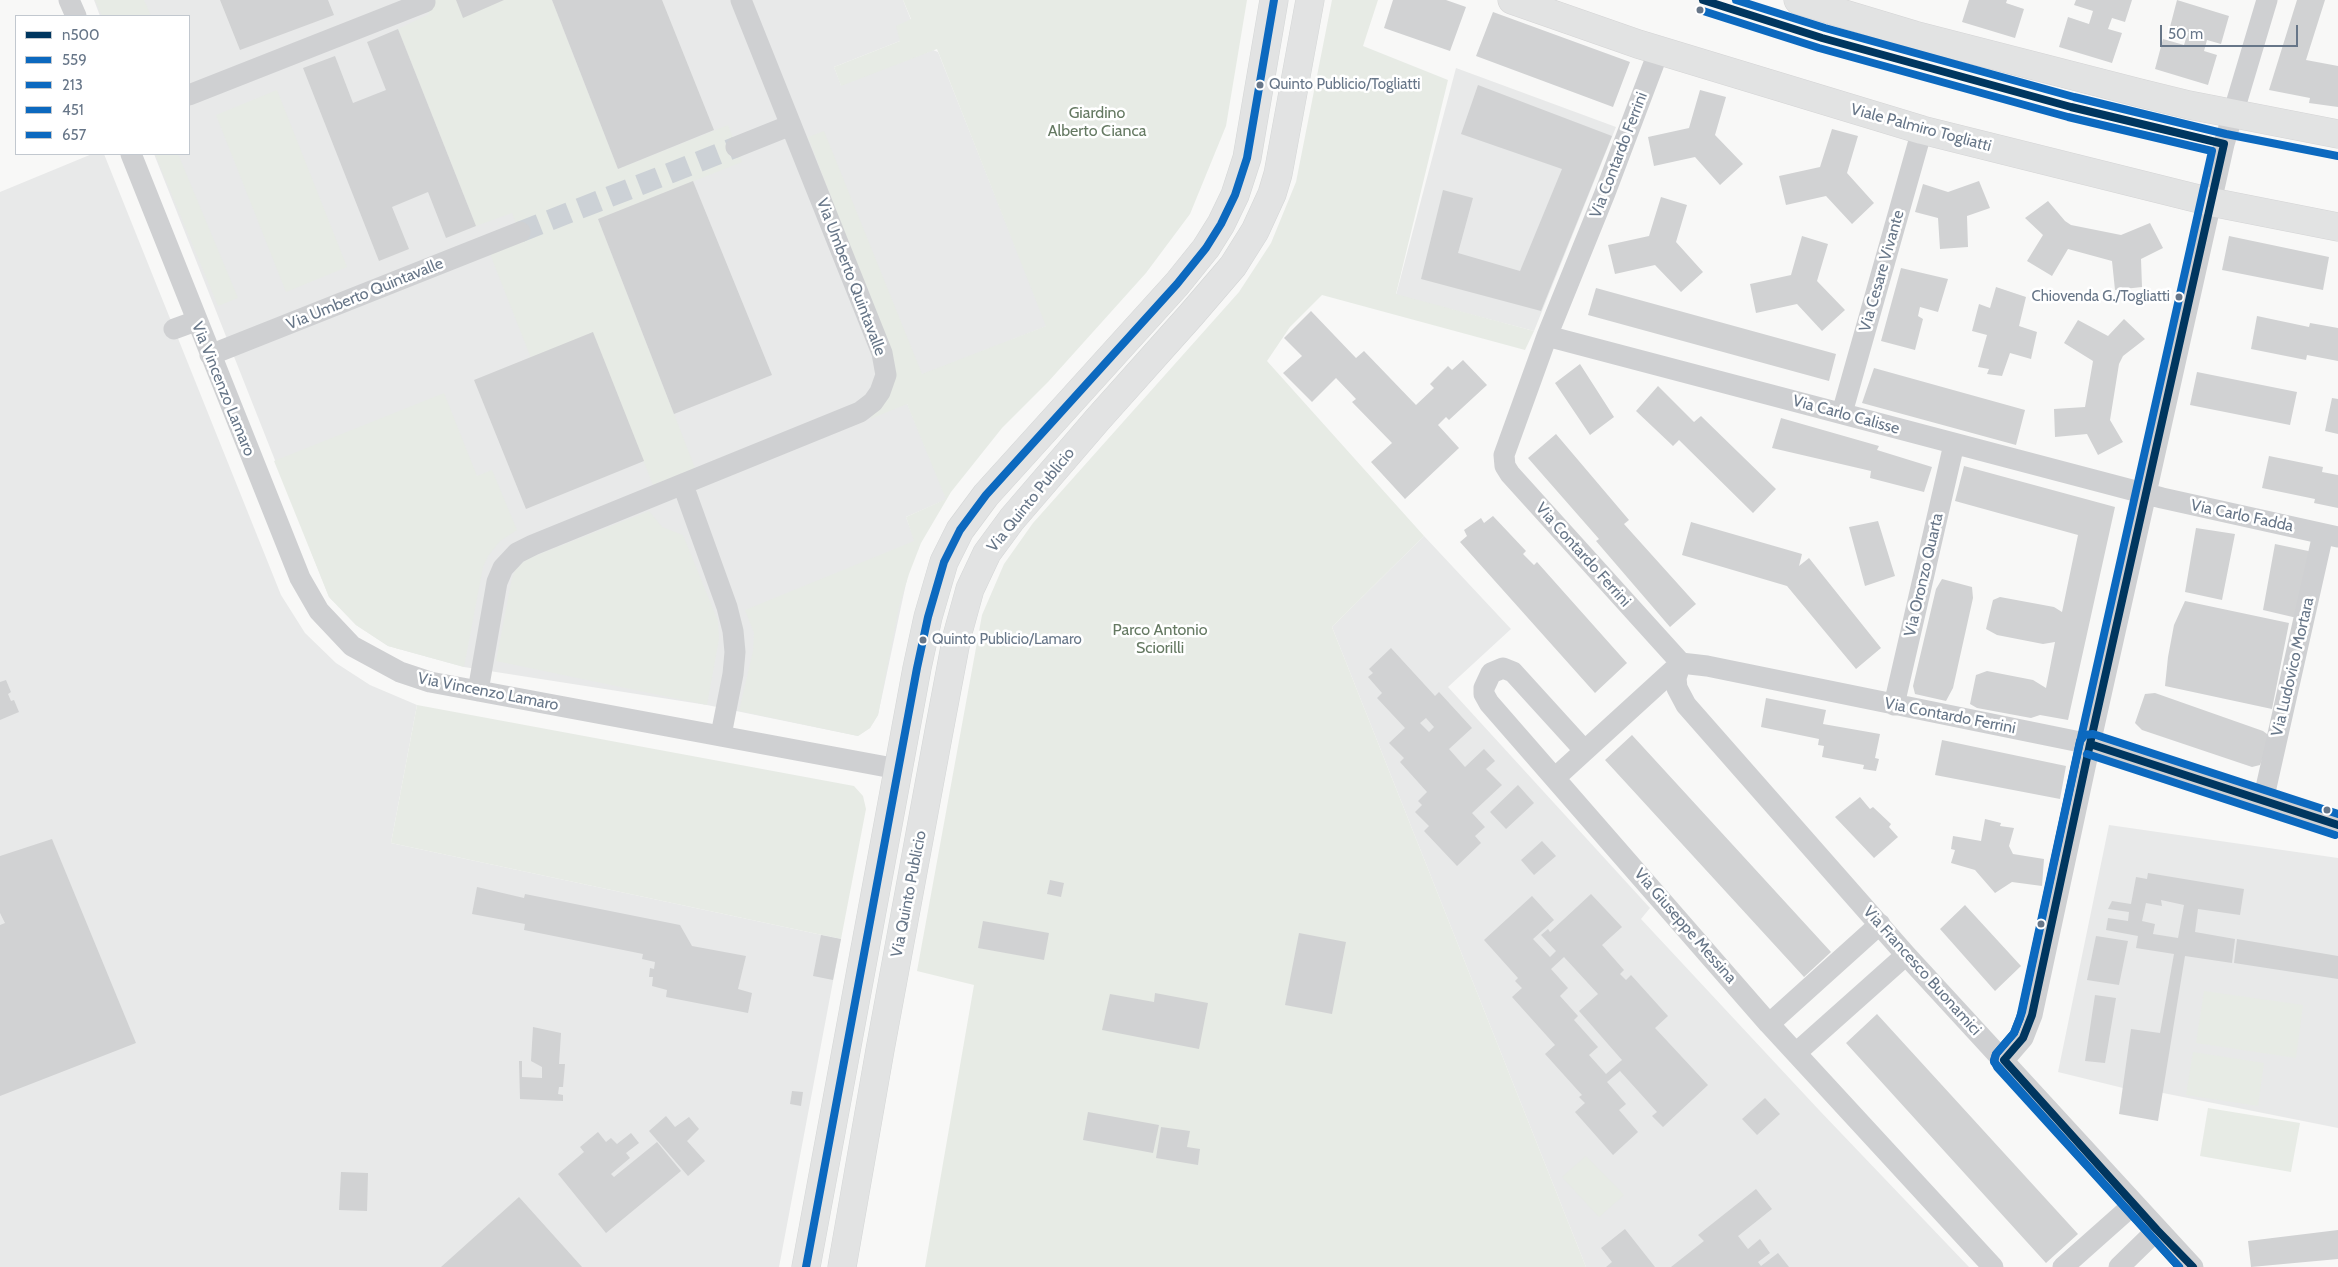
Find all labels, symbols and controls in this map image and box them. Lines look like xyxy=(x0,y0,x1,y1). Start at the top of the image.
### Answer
unlabelled marker xyxy=(1695,5,1705,15)
legend xyxy=(15,15,190,155)
scale bar xyxy=(2163,15,2300,47)
text: 50 m xyxy=(2168,25,2203,43)
text: n500 xyxy=(62,26,99,44)
text: 559 xyxy=(62,51,87,69)
text: 213 xyxy=(62,76,83,94)
place label: Quinto Publicio/Togliatti xyxy=(1269,76,1420,94)
marker: Quinto Publicio/Togliatti xyxy=(1255,80,1265,90)
street label: Via Contardo Ferrini xyxy=(1586,89,1652,221)
street label: Viale Palmiro Togliatti xyxy=(1848,100,1994,156)
text: 451 xyxy=(62,101,84,119)
park label: Giardino Alberto Cianca xyxy=(1048,103,1146,141)
text: 657 xyxy=(62,126,86,144)
street label: Via Umberto Quintavalle xyxy=(812,196,890,358)
street label: Via Cesare Vivante xyxy=(1855,208,1909,334)
street label: Via Umberto Quintavalle xyxy=(284,254,446,334)
place label: Chiovenda G./Togliatti xyxy=(2031,288,2170,306)
marker: Chiovenda G./Togliatti xyxy=(2174,292,2184,302)
street label: Via Vincenzo Lamaro xyxy=(187,319,259,459)
street label: Via Carlo Calisse xyxy=(1790,391,1902,439)
street label: Via Quinto Publicio xyxy=(983,444,1079,556)
street label: Via Carlo Fadda xyxy=(2189,496,2295,536)
street label: Via Contardo Ferrini xyxy=(1531,499,1635,611)
street label: Via Oronzo Quarta xyxy=(1900,511,1948,639)
street label: Via Ludovico Mortara xyxy=(2268,596,2318,738)
park label: Parco Antonio Sciorilli xyxy=(1113,620,1207,658)
place label: Quinto Publicio/Lamaro xyxy=(932,631,1082,649)
marker: Quinto Publicio/Lamaro xyxy=(918,635,928,645)
street label: Via Vincenzo Lamaro xyxy=(416,669,560,715)
street label: Via Contardo Ferrini xyxy=(1883,694,2017,738)
unlabelled marker xyxy=(2322,805,2332,815)
street label: Via Quinto Publicio xyxy=(887,829,931,959)
street label: Via Giuseppe Messina xyxy=(1630,865,1740,987)
street label: Via Francesco Buonamici xyxy=(1859,902,1985,1040)
unlabelled marker xyxy=(2036,919,2046,929)

